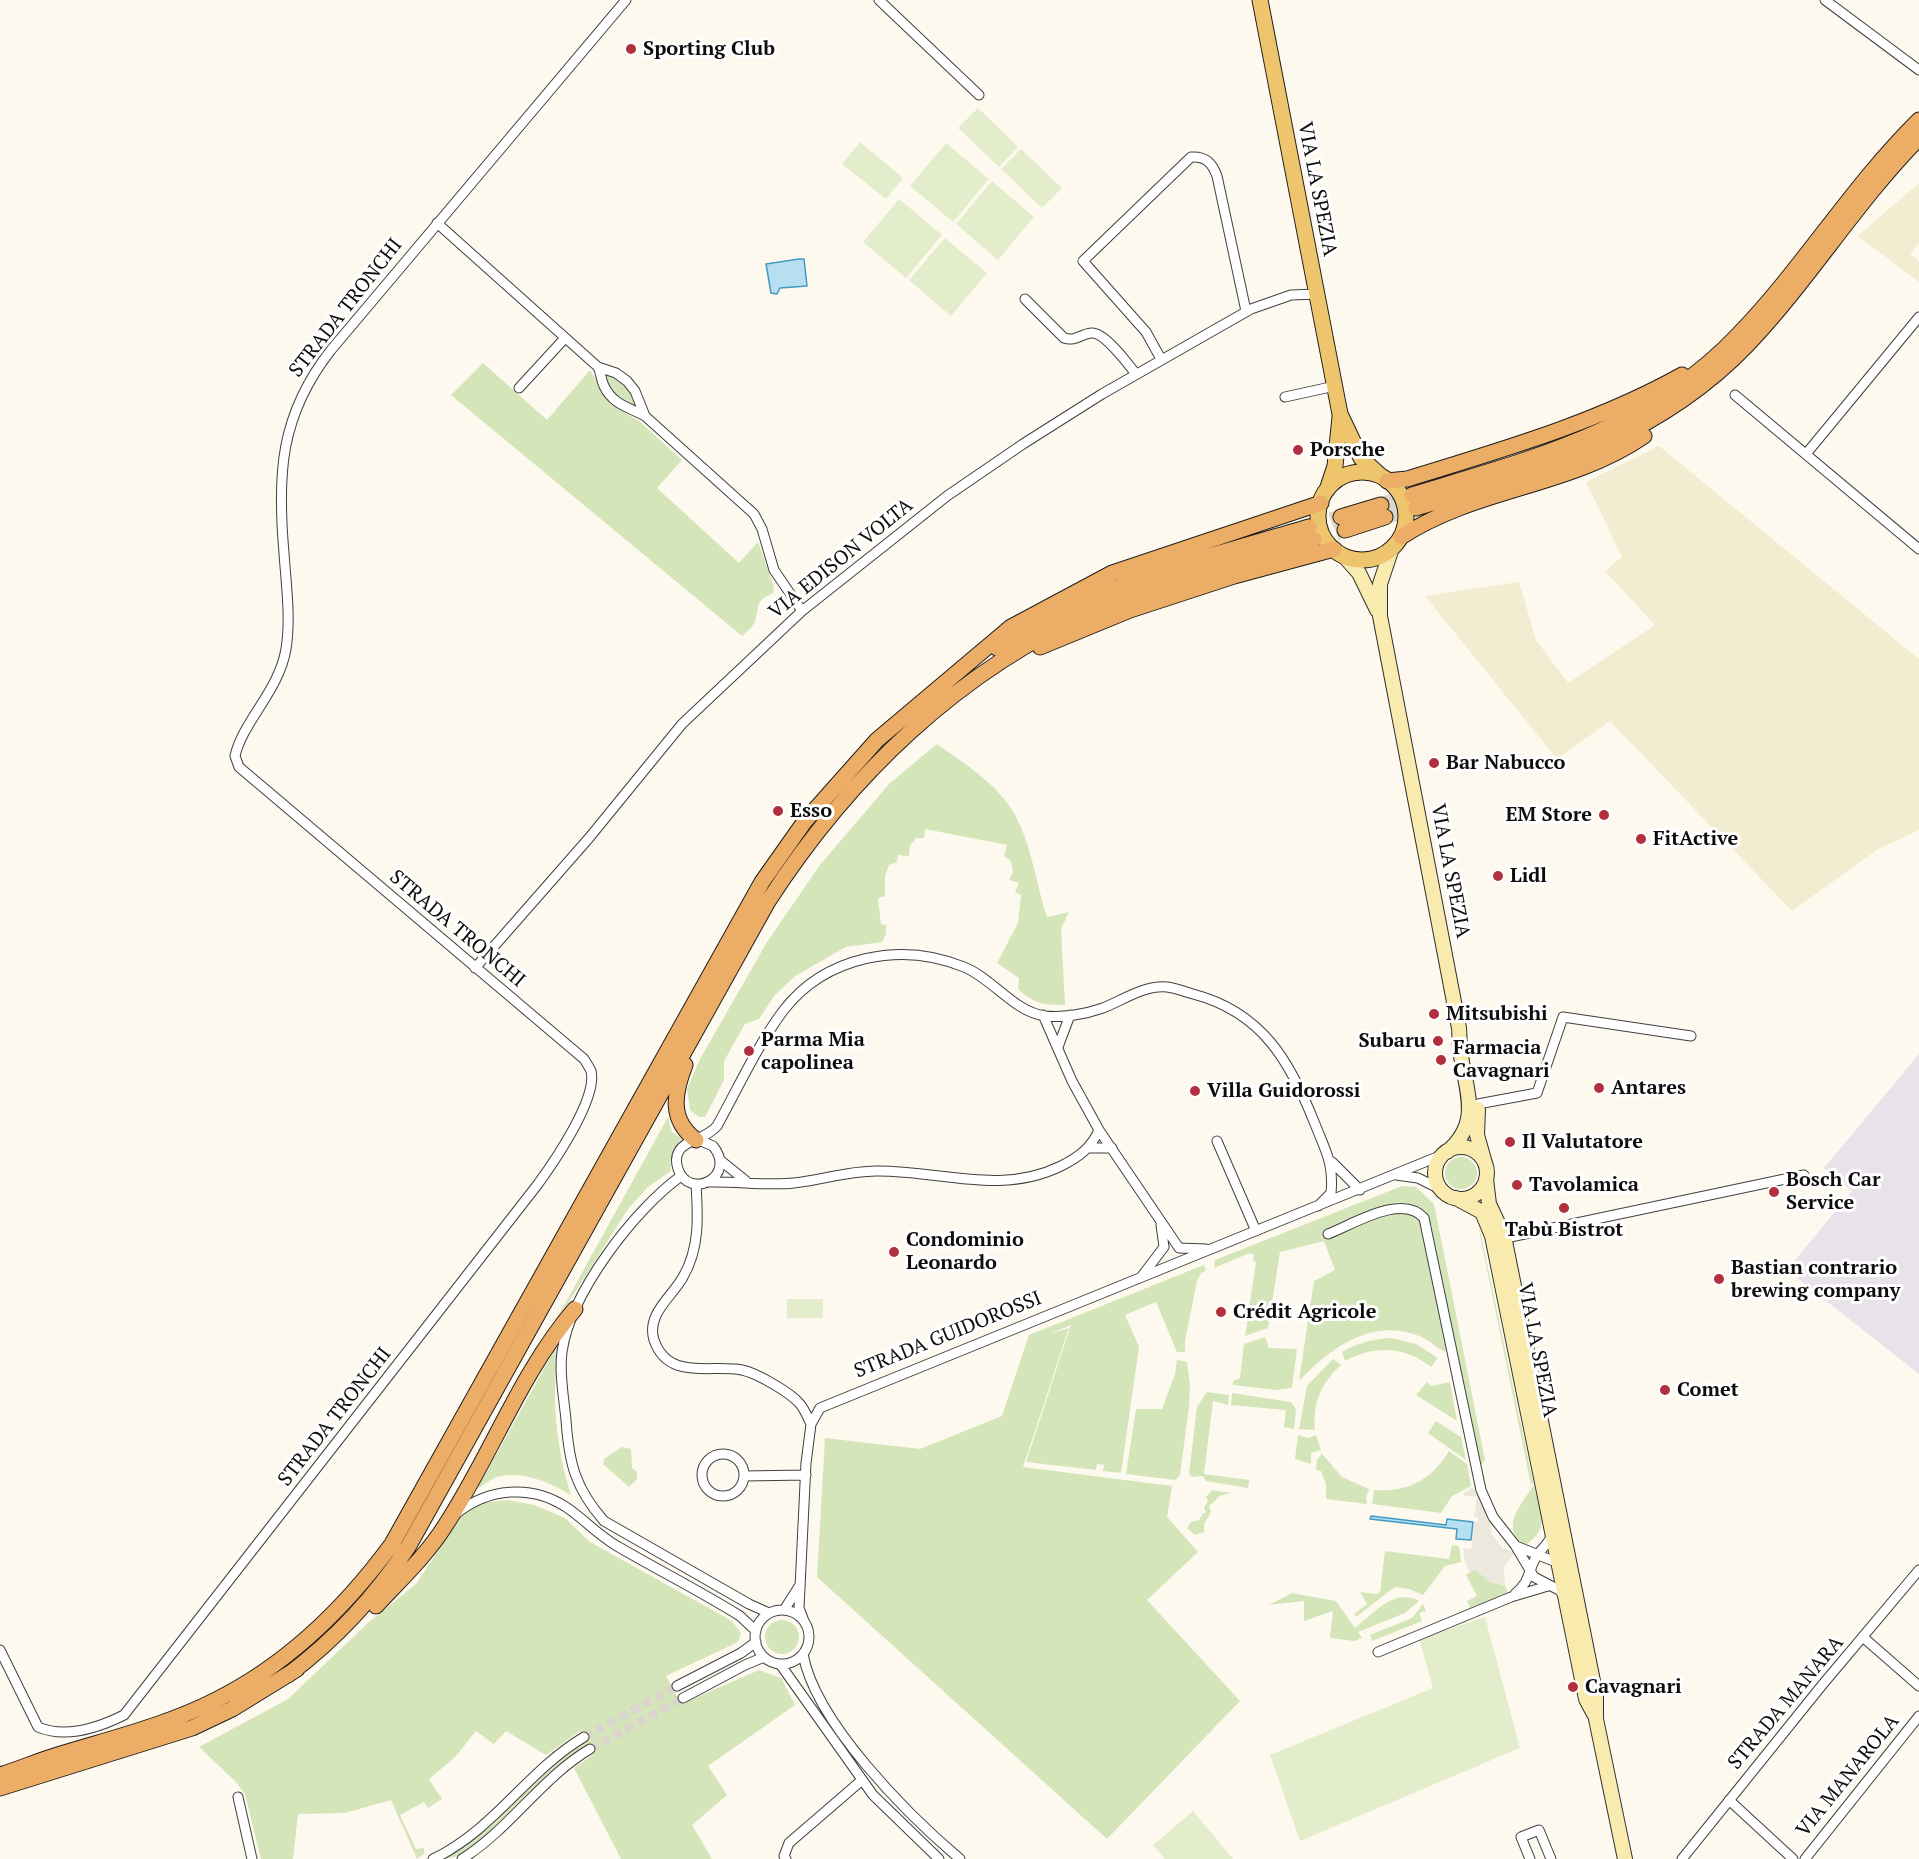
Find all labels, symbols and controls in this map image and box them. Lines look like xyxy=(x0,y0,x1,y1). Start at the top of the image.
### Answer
place label: Sporting Club xyxy=(643,37,775,61)
marker: Sporting Club xyxy=(624,42,638,56)
street label: VIA LA SPEZIA xyxy=(1292,120,1342,258)
street label: STRADA TRONCHI xyxy=(284,234,408,382)
place label: Porsche xyxy=(1310,438,1385,462)
marker: Porsche xyxy=(1291,443,1305,457)
street label: VIA EDISON VOLTA xyxy=(764,494,918,624)
place label: Bar Nabucco xyxy=(1446,751,1565,775)
marker: Bar Nabucco xyxy=(1427,756,1441,770)
place label: Esso xyxy=(790,799,832,823)
street label: VIA LA SPEZIA xyxy=(1425,802,1475,940)
place label: EM Store xyxy=(1506,803,1592,827)
marker: Esso xyxy=(771,804,785,818)
marker: EM Store xyxy=(1597,808,1611,822)
place label: FitActive xyxy=(1653,827,1738,851)
marker: FitActive xyxy=(1634,832,1648,846)
place label: Lidl xyxy=(1510,864,1547,888)
street label: STRADA TRONCHI xyxy=(384,865,530,993)
marker: Lidl xyxy=(1491,869,1505,883)
place label: Mitsubishi xyxy=(1446,1002,1548,1026)
marker: Mitsubishi xyxy=(1427,1007,1441,1021)
place label: Parma Mia capolinea xyxy=(761,1028,865,1075)
place label: Subaru xyxy=(1358,1029,1426,1053)
marker: Subaru xyxy=(1431,1034,1445,1048)
place label: Farmacia Cavagnari xyxy=(1453,1036,1550,1083)
marker: Parma Mia capolinea xyxy=(742,1044,756,1058)
marker: Farmacia Cavagnari xyxy=(1434,1053,1448,1067)
place label: Antares xyxy=(1611,1076,1686,1100)
place label: Villa Guidorossi xyxy=(1207,1079,1360,1103)
marker: Antares xyxy=(1592,1081,1606,1095)
marker: Villa Guidorossi xyxy=(1188,1084,1202,1098)
place label: Il Valutatore xyxy=(1522,1130,1643,1154)
marker: Il Valutatore xyxy=(1503,1135,1517,1149)
place label: Bosch Car Service xyxy=(1786,1168,1881,1215)
place label: Tavolamica xyxy=(1529,1173,1639,1197)
marker: Tavolamica xyxy=(1510,1178,1524,1192)
marker: Bosch Car Service xyxy=(1767,1185,1781,1199)
marker: Tabù Bistrot xyxy=(1557,1201,1571,1215)
place label: Tabù Bistrot xyxy=(1505,1218,1623,1242)
place label: Condominio Leonardo xyxy=(906,1228,1024,1275)
marker: Condominio Leonardo xyxy=(887,1245,901,1259)
place label: Bastian contrario brewing company xyxy=(1731,1256,1900,1303)
marker: Bastian contrario brewing company xyxy=(1712,1272,1726,1286)
street label: VIA LA SPEZIA xyxy=(1512,1281,1562,1419)
street label: STRADA GUIDOROSSI xyxy=(851,1286,1045,1384)
place label: Crédit Agricole xyxy=(1233,1300,1376,1324)
marker: Crédit Agricole xyxy=(1214,1305,1228,1319)
street label: STRADA TRONCHI xyxy=(273,1343,397,1491)
place label: Comet xyxy=(1677,1378,1739,1402)
marker: Comet xyxy=(1658,1383,1672,1397)
street label: STRADA MANARA xyxy=(1723,1631,1849,1775)
place label: Cavagnari xyxy=(1585,1675,1682,1699)
marker: Cavagnari xyxy=(1566,1680,1580,1694)
street label: VIA MANAROLA xyxy=(1791,1710,1905,1842)

